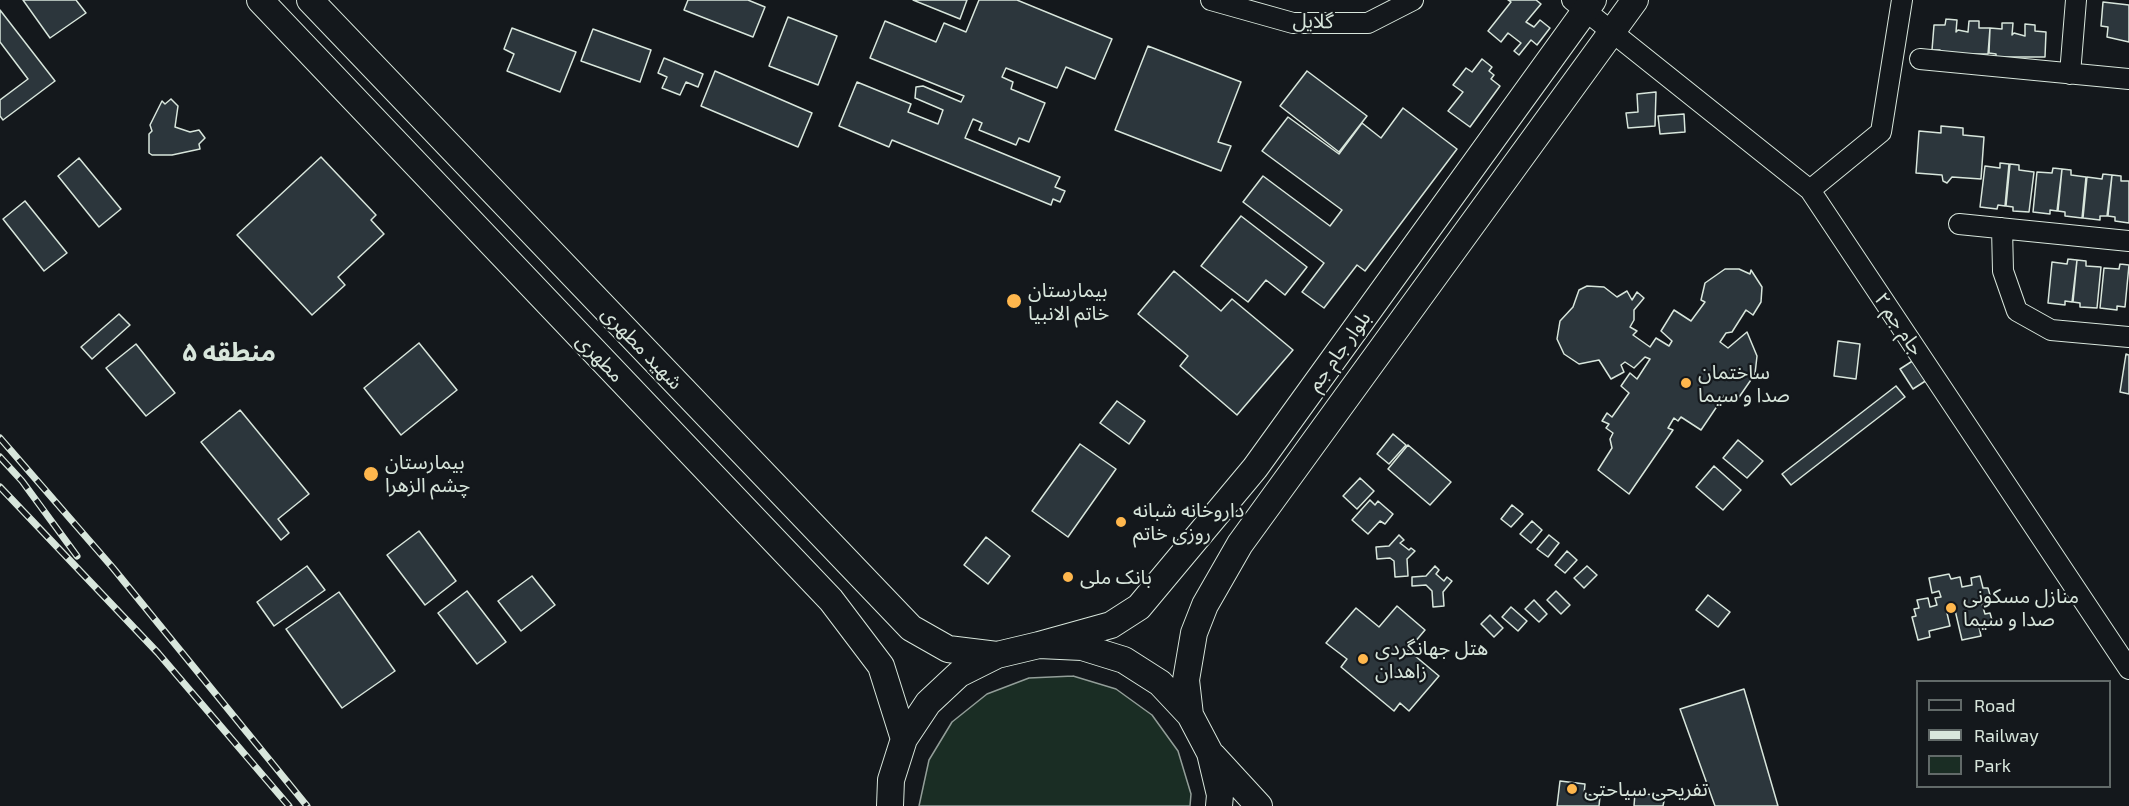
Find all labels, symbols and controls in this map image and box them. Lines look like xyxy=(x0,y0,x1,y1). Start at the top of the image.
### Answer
street label: گلایل xyxy=(1292,8,1334,34)
place label: بیمارستان خاتم الانبیا xyxy=(1028,278,1109,325)
street label: جام جم ۲ xyxy=(1869,288,1929,360)
marker: بیمارستان خاتم الانبیا xyxy=(1005,292,1023,310)
street label: شهید مطهری xyxy=(596,301,688,395)
street label: بلوار جام جم xyxy=(1302,307,1376,395)
street label: مطهری xyxy=(571,329,629,387)
district label: منطقه ۵ xyxy=(182,336,276,368)
place label: ساختمان صدا و سیما xyxy=(1698,360,1790,407)
marker: ساختمان صدا و سیما xyxy=(1679,376,1693,390)
place label: بیمارستان چشم الزهرا xyxy=(385,450,470,497)
marker: بیمارستان چشم الزهرا xyxy=(362,465,380,483)
place label: داروخانه شبانه روزی خاتم xyxy=(1133,498,1244,545)
marker: داروخانه شبانه روزی خاتم xyxy=(1114,515,1128,529)
place label: بانک ملی xyxy=(1080,565,1152,589)
marker: بانک ملی xyxy=(1061,570,1075,584)
place label: منازل مسکونی صدا و سیما xyxy=(1963,584,2079,631)
marker: منازل مسکونی صدا و سیما xyxy=(1944,601,1958,615)
place label: هتل جهانگردی زاهدان xyxy=(1375,636,1488,683)
marker: هتل جهانگردی زاهدان xyxy=(1356,652,1370,666)
legend xyxy=(1916,680,2111,788)
text: Road xyxy=(1974,694,2015,716)
text: Railway xyxy=(1974,724,2039,746)
text: Park xyxy=(1974,754,2011,776)
place label: تفریحی سیاحتی xyxy=(1584,777,1708,801)
marker: تفریحی سیاحتی xyxy=(1565,782,1579,796)

